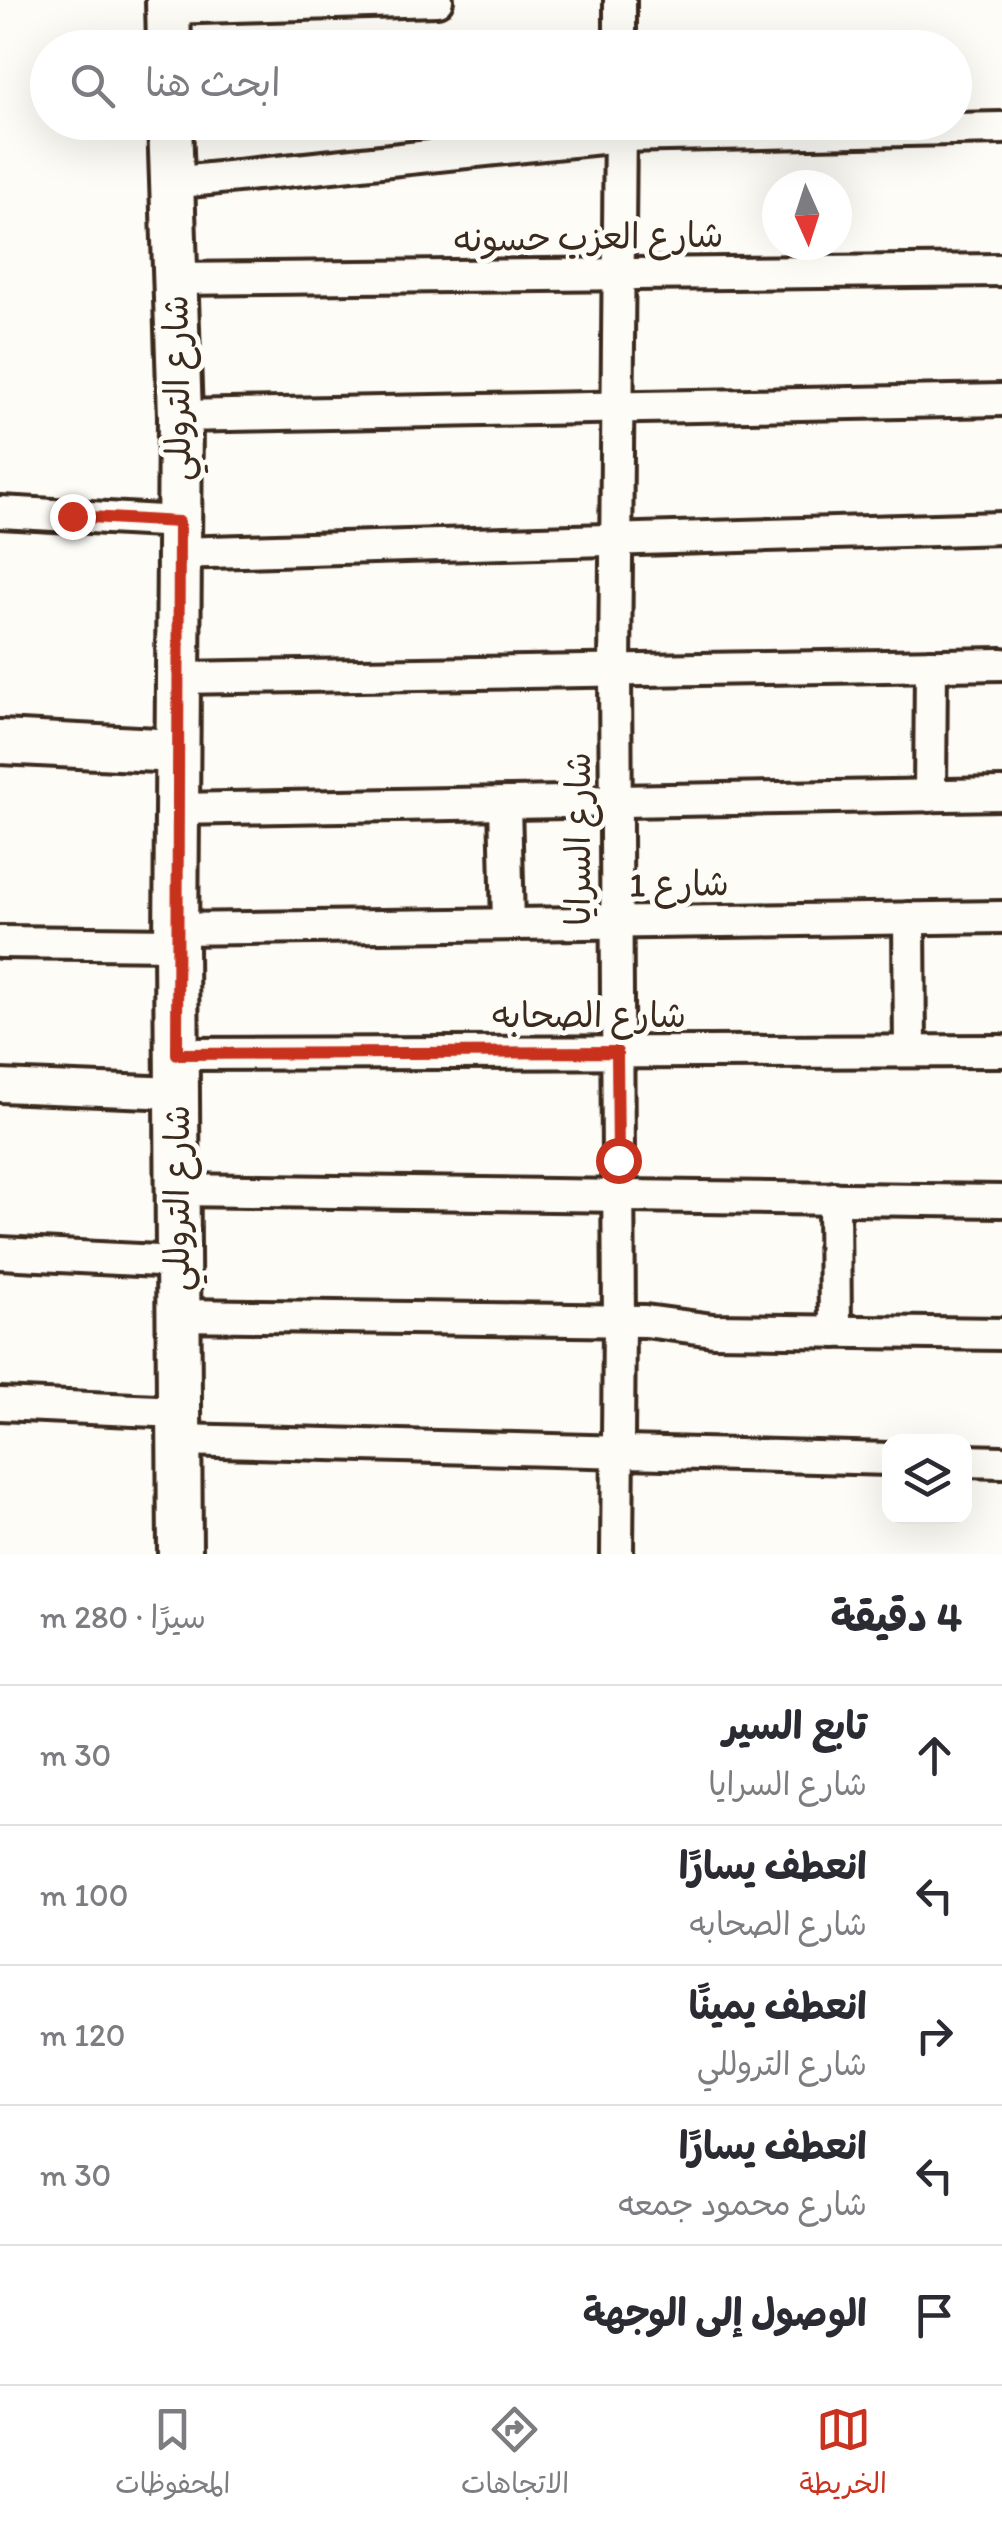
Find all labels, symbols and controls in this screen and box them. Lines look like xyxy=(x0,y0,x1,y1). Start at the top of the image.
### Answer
search box xyxy=(30,30,972,140)
icon: search xyxy=(65,58,120,113)
text: ابحث هنا xyxy=(145,60,281,106)
north arrow xyxy=(762,170,852,260)
street label: شارع العزب حسونه xyxy=(452,214,724,264)
street label: شارع التروللي xyxy=(154,294,210,482)
route end xyxy=(50,494,96,540)
street label: شارع السرايا xyxy=(557,752,603,926)
street label: شارع 1 xyxy=(629,862,729,910)
street label: شارع الصحابه xyxy=(492,994,686,1040)
street label: شارع التروللي xyxy=(156,1105,208,1291)
route start xyxy=(596,1138,642,1184)
map controls xyxy=(882,1434,972,1524)
button: layers xyxy=(882,1434,972,1524)
text: 4 دقيقة xyxy=(830,1591,962,1642)
text: سيرًا · 280 m xyxy=(40,1598,206,1636)
text: تابع السير xyxy=(723,1703,867,1749)
icon: ahead xyxy=(907,1728,962,1783)
text: 30 m xyxy=(40,1736,111,1774)
text: شارع السرايا xyxy=(708,1765,867,1803)
text: انعطف يسارًا xyxy=(679,1843,867,1889)
icon: left xyxy=(907,1868,962,1923)
text: 100 m xyxy=(40,1876,128,1914)
text: شارع الصحابه xyxy=(690,1905,867,1943)
text: انعطف يمينًا xyxy=(689,1983,867,2029)
icon: right xyxy=(907,2008,962,2063)
text: 120 m xyxy=(40,2016,126,2054)
text: شارع التروللي xyxy=(697,2045,867,2083)
text: انعطف يسارًا xyxy=(679,2123,867,2169)
icon: left xyxy=(907,2148,962,2203)
text: 30 m xyxy=(40,2156,111,2194)
text: شارع محمود جمعه xyxy=(619,2185,867,2223)
icon: arrive xyxy=(907,2288,962,2343)
text: الوصول إلى الوجهة xyxy=(583,2290,867,2336)
tab: المحفوظات xyxy=(115,2402,231,2508)
tab: الاتجاهات xyxy=(461,2402,569,2508)
tab: الخريطة xyxy=(799,2402,887,2508)

